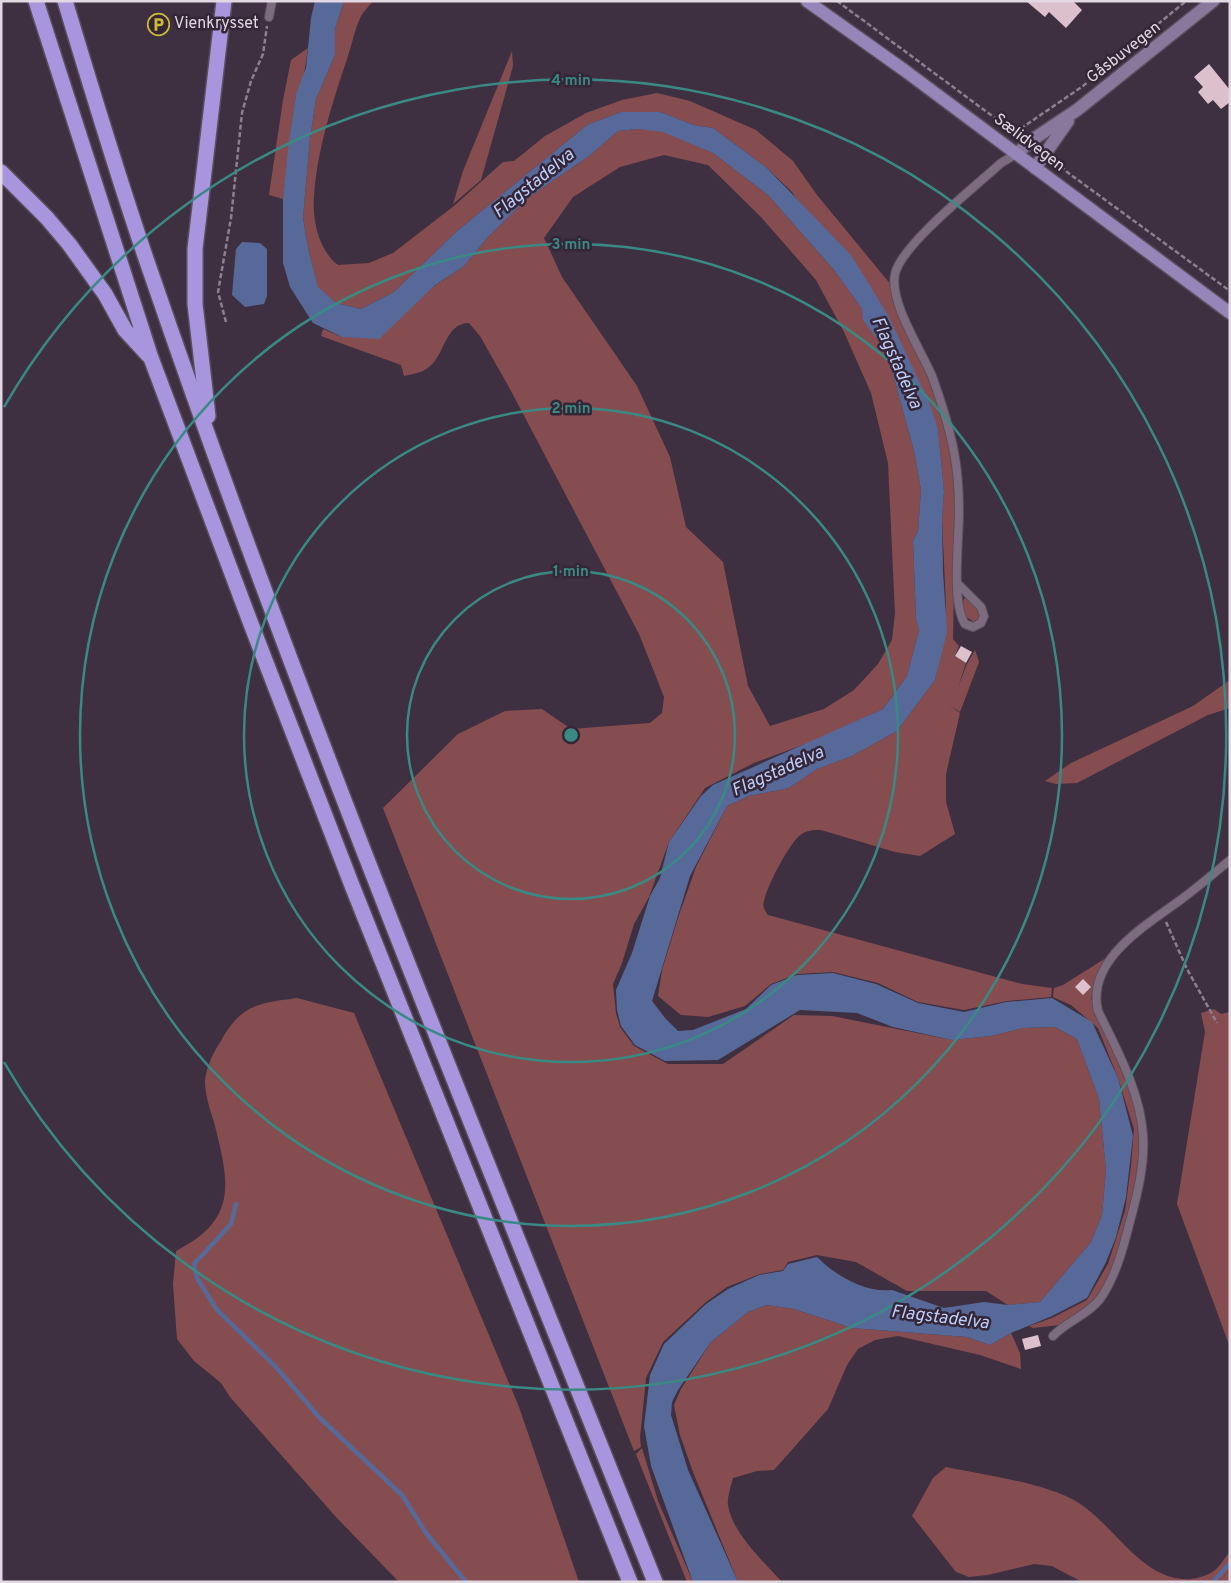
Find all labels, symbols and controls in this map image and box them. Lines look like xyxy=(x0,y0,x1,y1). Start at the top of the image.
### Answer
parking icon: Vienkrysset xyxy=(146,12,170,36)
place label: Vienkrysset xyxy=(174,14,259,34)
street label: Gåsbuvegen xyxy=(1083,18,1165,88)
text: 4 min xyxy=(551,72,591,91)
street label: Sælidvegen xyxy=(989,110,1069,176)
water label: Flagstadelva xyxy=(489,144,580,224)
text: 3 min xyxy=(551,236,591,255)
water label: Flagstadelva xyxy=(865,313,927,413)
text: 2 min xyxy=(551,400,591,419)
text: 1 min xyxy=(553,563,589,582)
centre of rings xyxy=(562,726,580,744)
water label: Flagstadelva xyxy=(728,741,828,803)
water label: Flagstadelva xyxy=(890,1301,991,1336)

